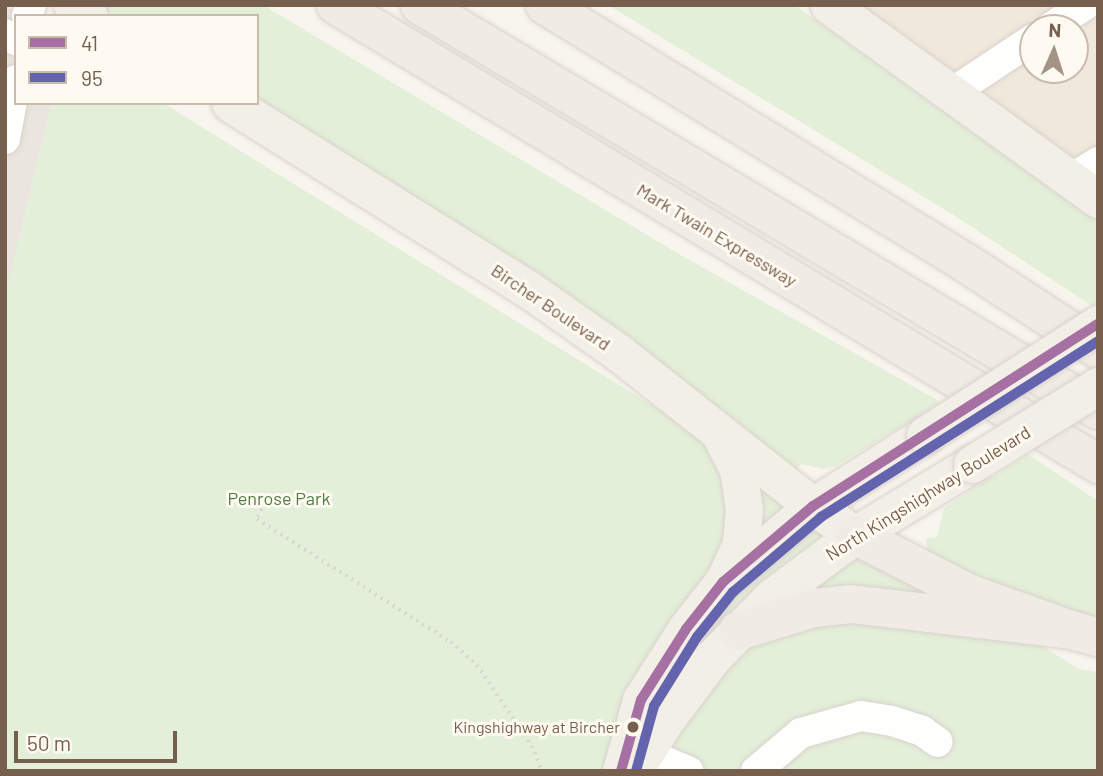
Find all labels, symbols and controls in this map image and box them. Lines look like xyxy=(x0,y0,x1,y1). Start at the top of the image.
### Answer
legend xyxy=(14,14,259,105)
north arrow xyxy=(1019,14,1089,84)
text: N xyxy=(1048,18,1062,41)
text: 41 xyxy=(81,30,98,55)
text: 95 xyxy=(81,65,103,90)
street label: Mark Twain Expressway xyxy=(633,179,801,291)
street label: Bircher Boulevard xyxy=(487,259,615,355)
street label: North Kingshighway Boulevard xyxy=(822,421,1034,565)
park label: Penrose Park xyxy=(227,487,331,509)
scale bar xyxy=(18,716,180,760)
place label: Kingshighway at Bircher xyxy=(453,717,620,737)
marker: Kingshighway at Bircher xyxy=(626,720,640,734)
text: 50 m xyxy=(27,730,71,755)

